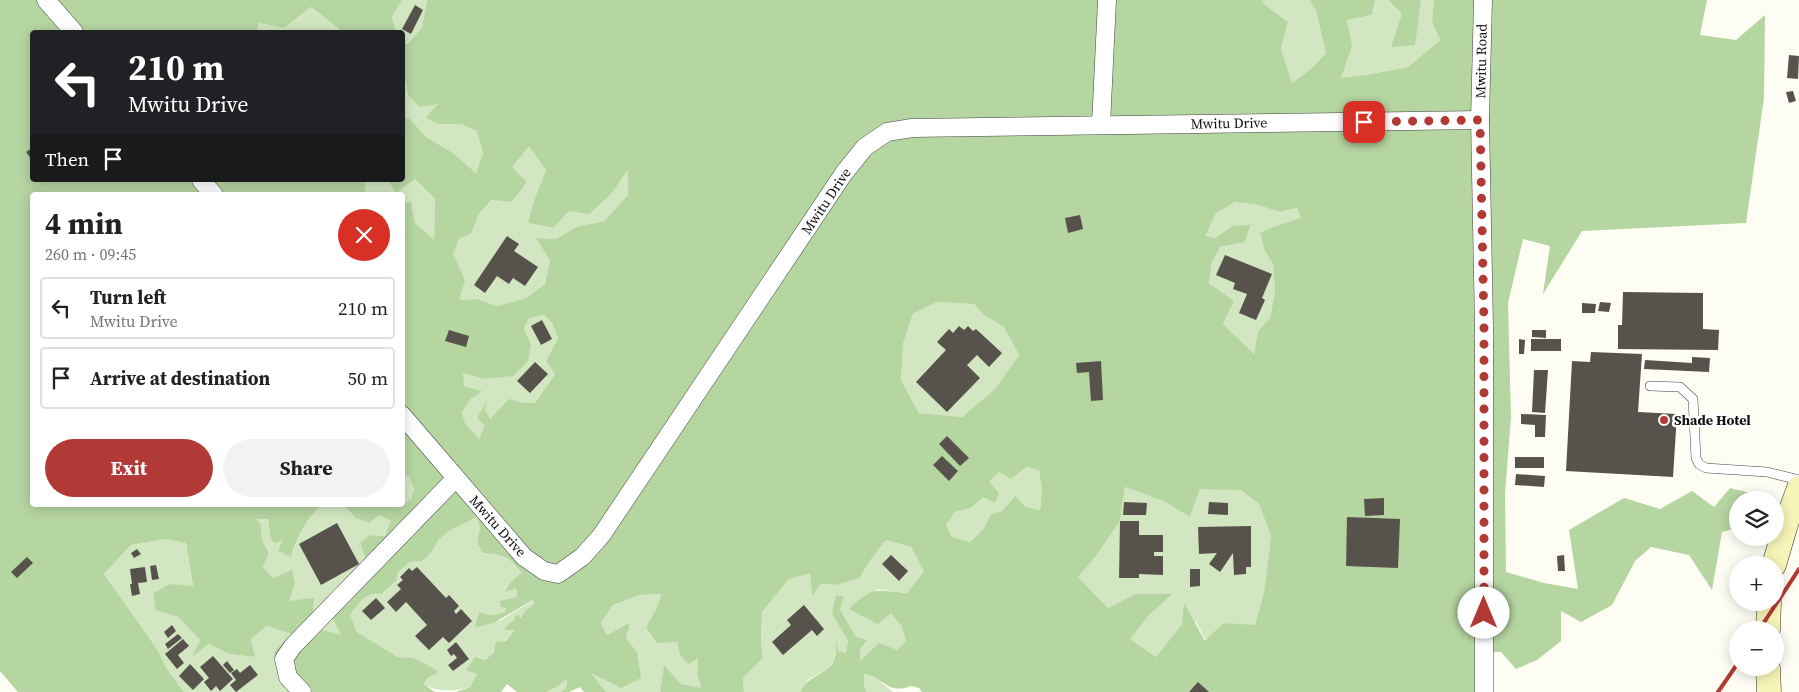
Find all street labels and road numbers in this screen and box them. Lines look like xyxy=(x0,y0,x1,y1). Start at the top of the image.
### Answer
street label: Mwitu Road xyxy=(1470,23,1492,98)
street label: Mwitu Drive xyxy=(1190,112,1268,134)
street label: Mwitu Drive xyxy=(796,164,856,238)
street label: Mwitu Drive xyxy=(465,491,531,561)

